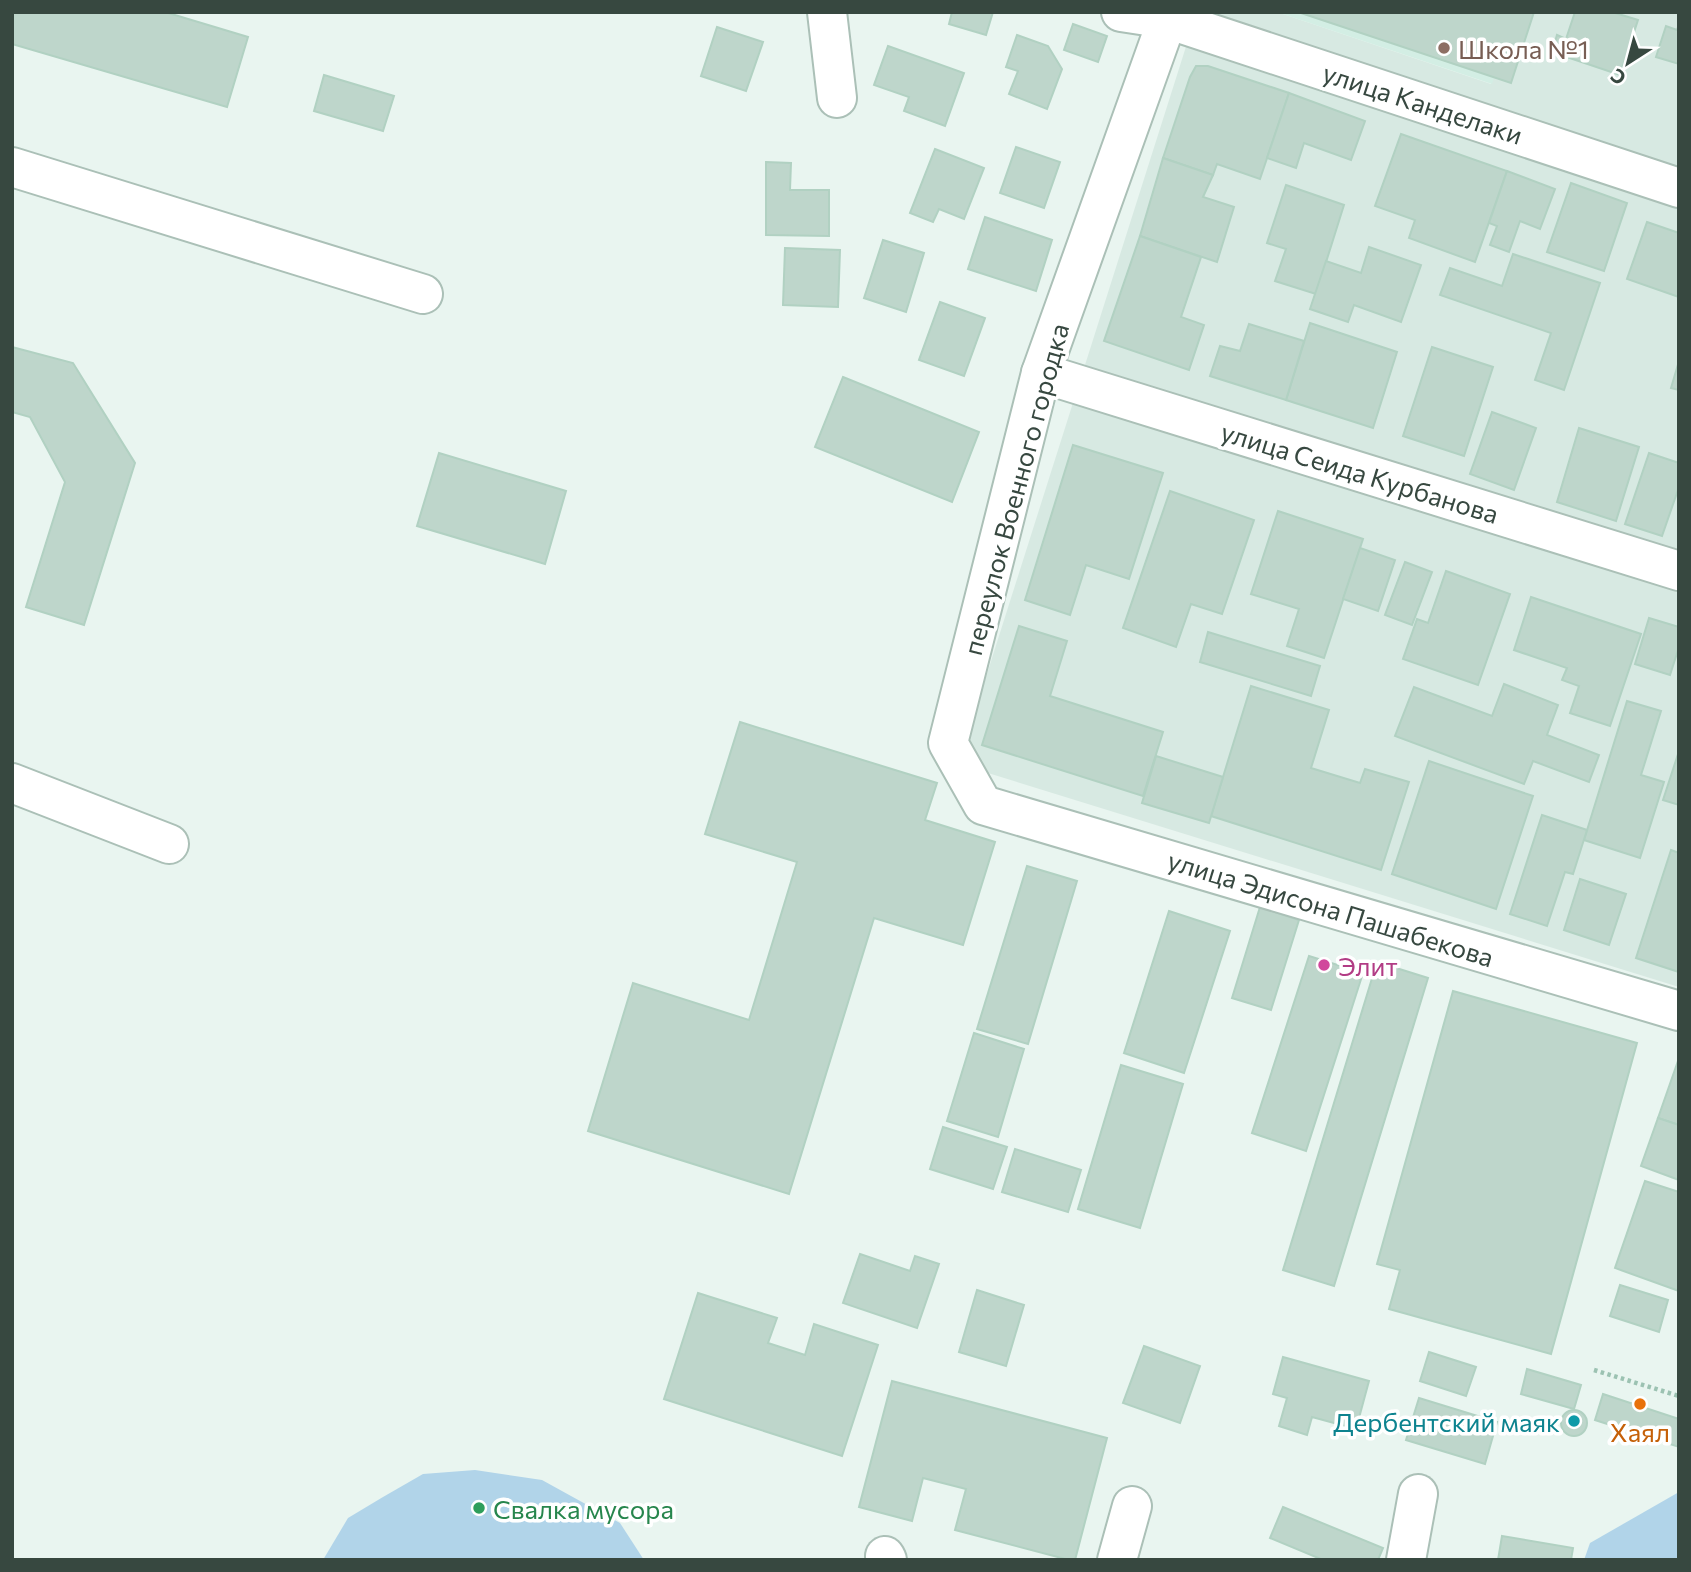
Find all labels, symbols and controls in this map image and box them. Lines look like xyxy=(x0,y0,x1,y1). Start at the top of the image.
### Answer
north arrow xyxy=(1593,28,1663,98)
place label: Школа №1 xyxy=(1458,33,1589,64)
marker: Школа №1 xyxy=(1436,40,1452,56)
street label: улица Канделаки xyxy=(1319,56,1527,150)
text: С xyxy=(1606,64,1630,90)
street label: переулок Военного городка xyxy=(956,320,1074,658)
street label: улица Сеида Курбанова xyxy=(1218,415,1502,529)
street label: улица Эдисона Пашабекова xyxy=(1164,844,1498,972)
place label: Элит xyxy=(1338,950,1398,981)
marker: Элит xyxy=(1316,957,1332,973)
marker: Хаял xyxy=(1632,1396,1648,1412)
place label: Дербентский маяк xyxy=(1333,1406,1560,1437)
marker: Дербентский маяк xyxy=(1566,1413,1582,1429)
place label: Хаял xyxy=(1610,1416,1670,1447)
place label: Свалка мусора xyxy=(493,1493,674,1524)
marker: Свалка мусора xyxy=(471,1500,487,1516)

